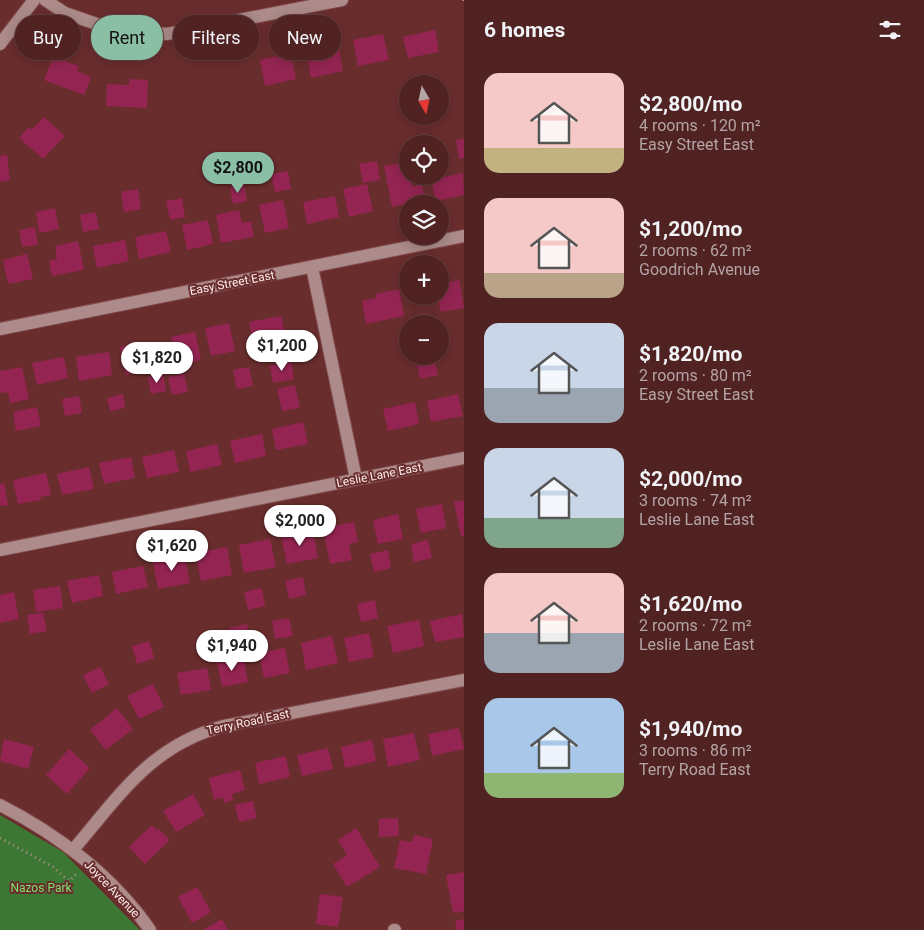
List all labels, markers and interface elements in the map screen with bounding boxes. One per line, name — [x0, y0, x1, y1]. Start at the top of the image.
chip: Buy — [15, 15, 81, 60]
chip: Rent — [91, 15, 163, 60]
chip: Filters — [173, 15, 259, 60]
chip: New — [269, 15, 341, 60]
icon: filters — [876, 16, 904, 44]
text: 6 homes — [484, 18, 565, 42]
north arrow — [399, 75, 449, 125]
map controls — [399, 75, 449, 365]
text: $2,800/mo — [639, 92, 742, 116]
icon: home — [524, 93, 584, 153]
text: 4 rooms · 120 m² — [639, 116, 761, 135]
button: locate — [399, 135, 449, 185]
text: Easy Street East — [639, 135, 754, 154]
pin: $2,800 — [197, 152, 279, 194]
text: $2,800 — [213, 158, 263, 177]
button: layers — [399, 195, 449, 245]
text: $1,200/mo — [639, 217, 742, 241]
icon: home — [524, 218, 584, 278]
text: 2 rooms · 62 m² — [639, 241, 752, 260]
button: + — [399, 255, 449, 305]
text: Goodrich Avenue — [639, 260, 760, 279]
street label: Easy Street East — [188, 268, 276, 298]
button: − — [399, 315, 449, 365]
pin: $1,200 — [241, 330, 323, 372]
text: $1,200 — [257, 336, 307, 355]
pin: $1,820 — [116, 342, 198, 384]
text: $1,820/mo — [639, 342, 742, 366]
icon: home — [524, 343, 584, 403]
text: $1,820 — [132, 348, 182, 367]
text: 2 rooms · 80 m² — [639, 366, 752, 385]
text: Easy Street East — [639, 385, 754, 404]
street label: Leslie Lane East — [335, 460, 423, 490]
text: $2,000/mo — [639, 467, 742, 491]
icon: home — [524, 468, 584, 528]
text: 3 rooms · 74 m² — [639, 491, 752, 510]
pin: $2,000 — [259, 504, 341, 547]
text: Leslie Lane East — [639, 510, 755, 529]
text: $2,000 — [275, 511, 325, 530]
pin: $1,620 — [131, 530, 213, 572]
text: $1,620 — [147, 536, 197, 555]
text: $1,620/mo — [639, 592, 742, 616]
icon: home — [524, 593, 584, 653]
text: 2 rooms · 72 m² — [639, 616, 752, 635]
pin: $1,940 — [191, 630, 273, 672]
text: Leslie Lane East — [639, 635, 755, 654]
text: $1,940 — [207, 636, 257, 655]
street label: Terry Road East — [206, 706, 291, 738]
text: $1,940/mo — [639, 717, 742, 741]
icon: home — [524, 718, 584, 778]
text: 3 rooms · 86 m² — [639, 741, 752, 760]
text: Terry Road East — [639, 760, 751, 779]
street label: Joyce Avenue — [81, 858, 143, 920]
park label: Nazos Park — [10, 881, 72, 895]

